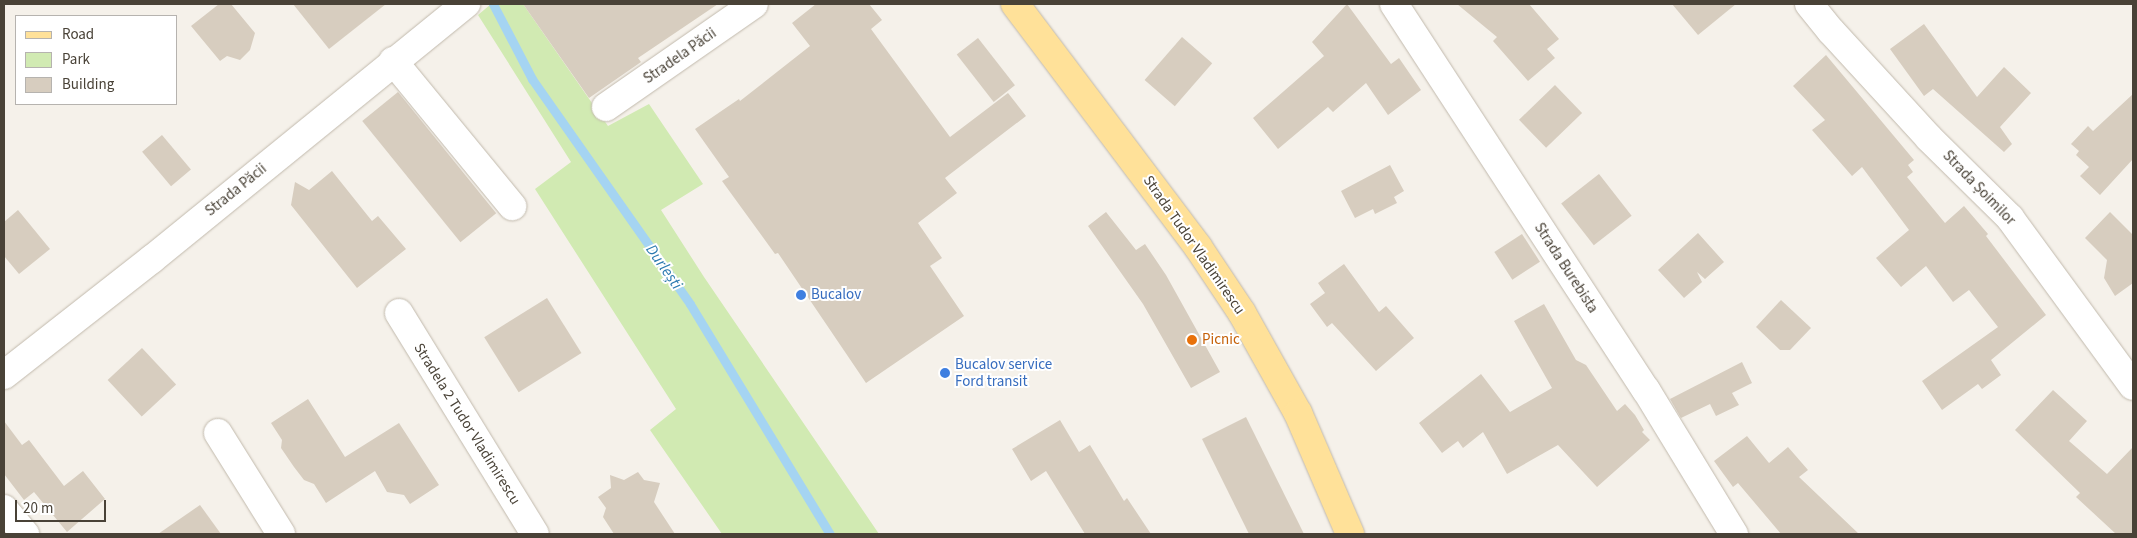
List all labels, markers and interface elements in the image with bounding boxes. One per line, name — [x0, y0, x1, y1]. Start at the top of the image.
legend — [15, 15, 178, 105]
text: Road — [62, 24, 94, 45]
street label: Stradela Păcii — [640, 24, 720, 88]
text: Park — [62, 49, 90, 70]
text: Building — [62, 74, 114, 95]
street label: Strada Șoimilor — [1939, 147, 2019, 229]
street label: Strada Păcii — [202, 160, 270, 220]
street label: Strada Tudor Vladimirescu — [1139, 172, 1249, 318]
street label: Strada Burebista — [1530, 220, 1602, 316]
water label: Durlești — [642, 241, 686, 293]
place label: Bucalov — [811, 286, 861, 304]
marker: Bucalov — [795, 289, 807, 301]
place label: Picnic — [1202, 331, 1240, 349]
marker: Picnic — [1186, 334, 1198, 346]
street label: Stradela 2 Tudor Vladimirescu — [410, 340, 524, 508]
place label: Bucalov service Ford transit — [955, 355, 1052, 390]
marker: Bucalov service Ford transit — [939, 367, 951, 379]
scale bar — [18, 490, 109, 522]
text: 20 m — [23, 498, 53, 519]

